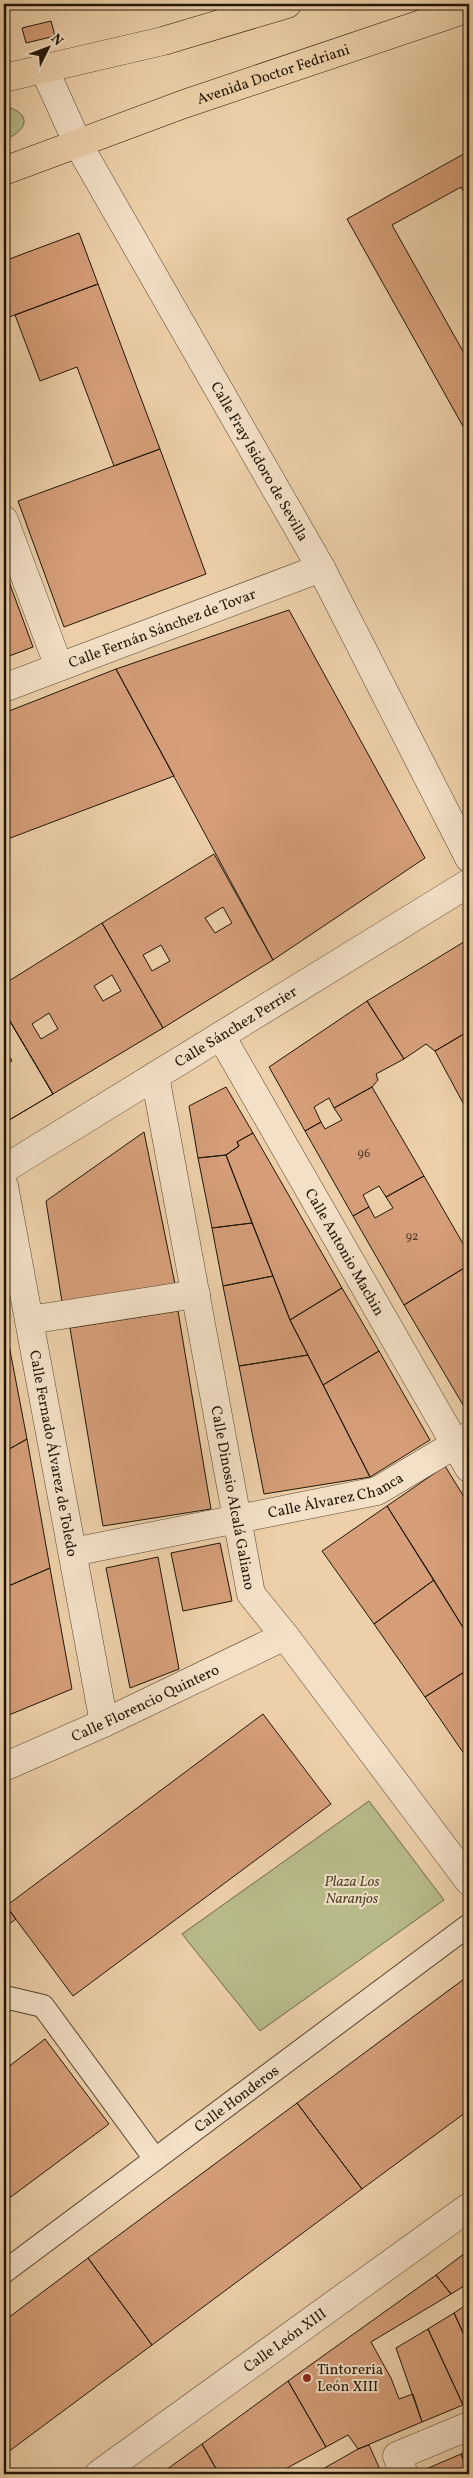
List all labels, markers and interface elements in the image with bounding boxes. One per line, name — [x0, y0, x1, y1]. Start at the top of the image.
north arrow — [22, 22, 72, 72]
text: N — [46, 30, 67, 50]
street label: Avenida Doctor Fedriani — [194, 40, 353, 111]
street label: Calle Fray Isidoro de Sevilla — [204, 378, 313, 546]
street label: Calle Fernán Sánchez de Tovar — [66, 585, 259, 675]
street label: Calle Sánchez Perrier — [171, 982, 302, 1073]
house number: 96 — [358, 1146, 370, 1162]
street label: Calle Antonio Machin — [299, 1185, 389, 1320]
house number: 92 — [406, 1229, 418, 1245]
street label: Calle Fernado Álvarez de Toledo — [23, 1349, 82, 1559]
street label: Calle Dinosio Alcalá Galiano — [204, 1404, 259, 1592]
street label: Calle Álvarez Chanca — [266, 1468, 408, 1525]
street label: Calle Florencio Quintero — [68, 1660, 223, 1748]
park label: Plaza Los Naranjos — [324, 1872, 380, 1910]
street label: Calle Honderos — [191, 2061, 284, 2138]
street label: Calle León XIII — [240, 2304, 331, 2378]
place label: Tintoreria León XIII — [317, 2360, 383, 2398]
marker: Tintoreria León XIII — [301, 2372, 313, 2384]

